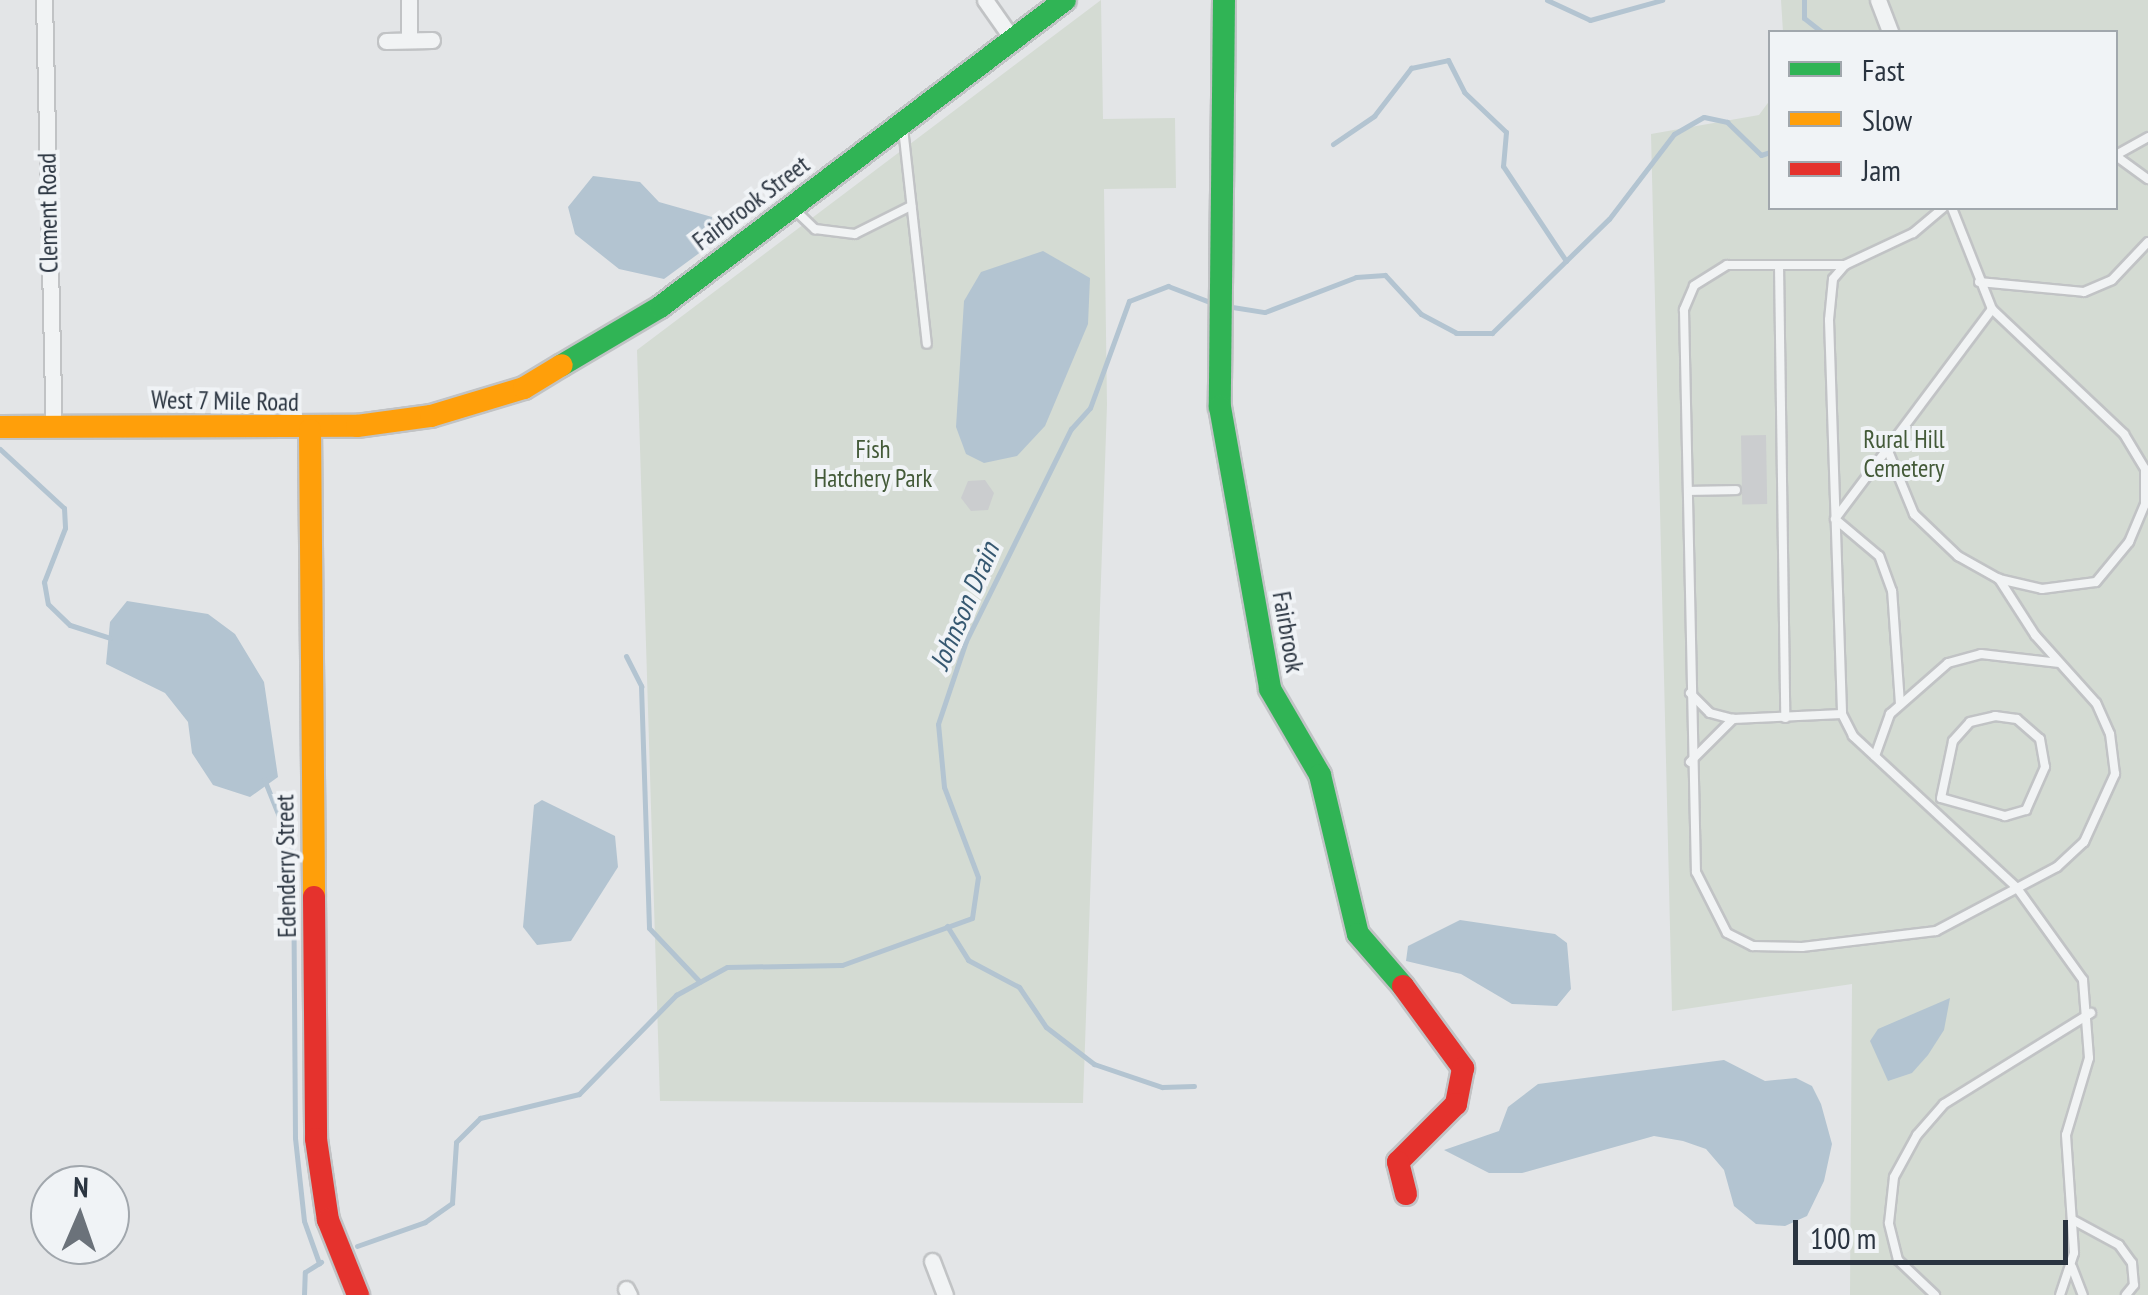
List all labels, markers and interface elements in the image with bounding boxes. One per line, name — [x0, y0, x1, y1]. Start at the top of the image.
legend — [1768, 30, 2118, 210]
text: Fast — [1862, 50, 1905, 89]
text: Slow — [1862, 100, 1912, 139]
street label: Fairbrook Street — [687, 149, 815, 257]
text: Jam — [1862, 150, 1901, 189]
street label: Clement Road — [32, 153, 64, 273]
street label: West 7 Mile Road — [150, 385, 300, 417]
park label: Rural Hill Cemetery — [1863, 425, 1945, 484]
park label: Fish Hatchery Park — [814, 435, 932, 494]
water label: Johnson Drain — [922, 537, 1006, 675]
street label: Fairbrook — [1266, 589, 1310, 675]
street label: Edenderry Street — [270, 794, 302, 938]
north arrow — [30, 1165, 130, 1265]
text: N — [73, 1168, 89, 1205]
scale bar — [1798, 1200, 2073, 1262]
text: 100 m — [1810, 1218, 1876, 1257]

